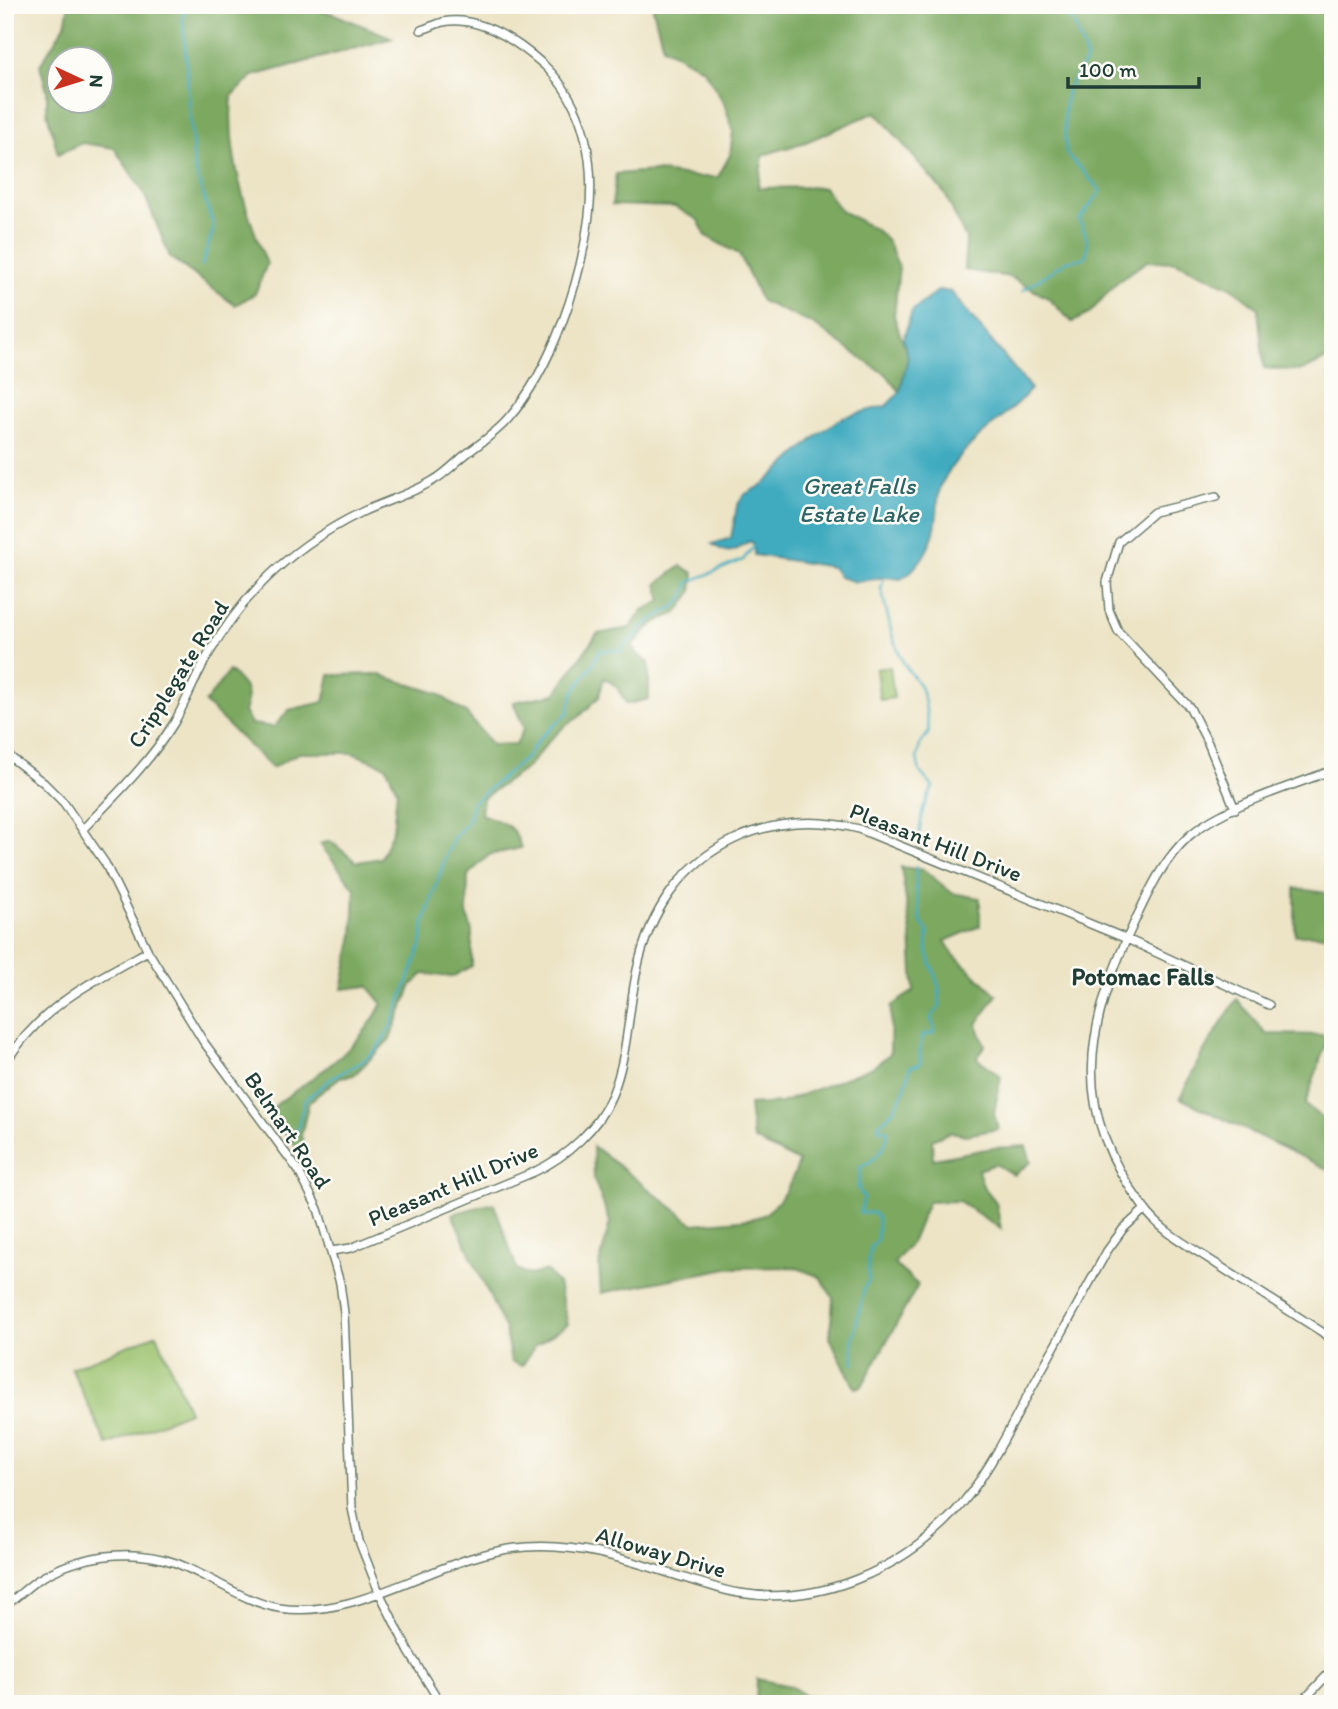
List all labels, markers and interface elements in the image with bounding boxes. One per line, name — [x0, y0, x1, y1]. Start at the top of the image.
north arrow — [46, 46, 116, 116]
scale bar — [1068, 46, 1200, 90]
text: 100 m — [1079, 57, 1137, 82]
text: N — [85, 74, 108, 88]
water label: Great Falls Estate Lake — [799, 471, 920, 528]
street label: Cripplegate Road — [121, 595, 235, 753]
street label: Pleasant Hill Drive — [846, 796, 1026, 888]
district label: Potomac Falls — [1071, 962, 1215, 991]
street label: Belmart Road — [239, 1066, 337, 1194]
street label: Pleasant Hill Drive — [364, 1136, 542, 1232]
street label: Alloway Drive — [593, 1520, 729, 1584]

